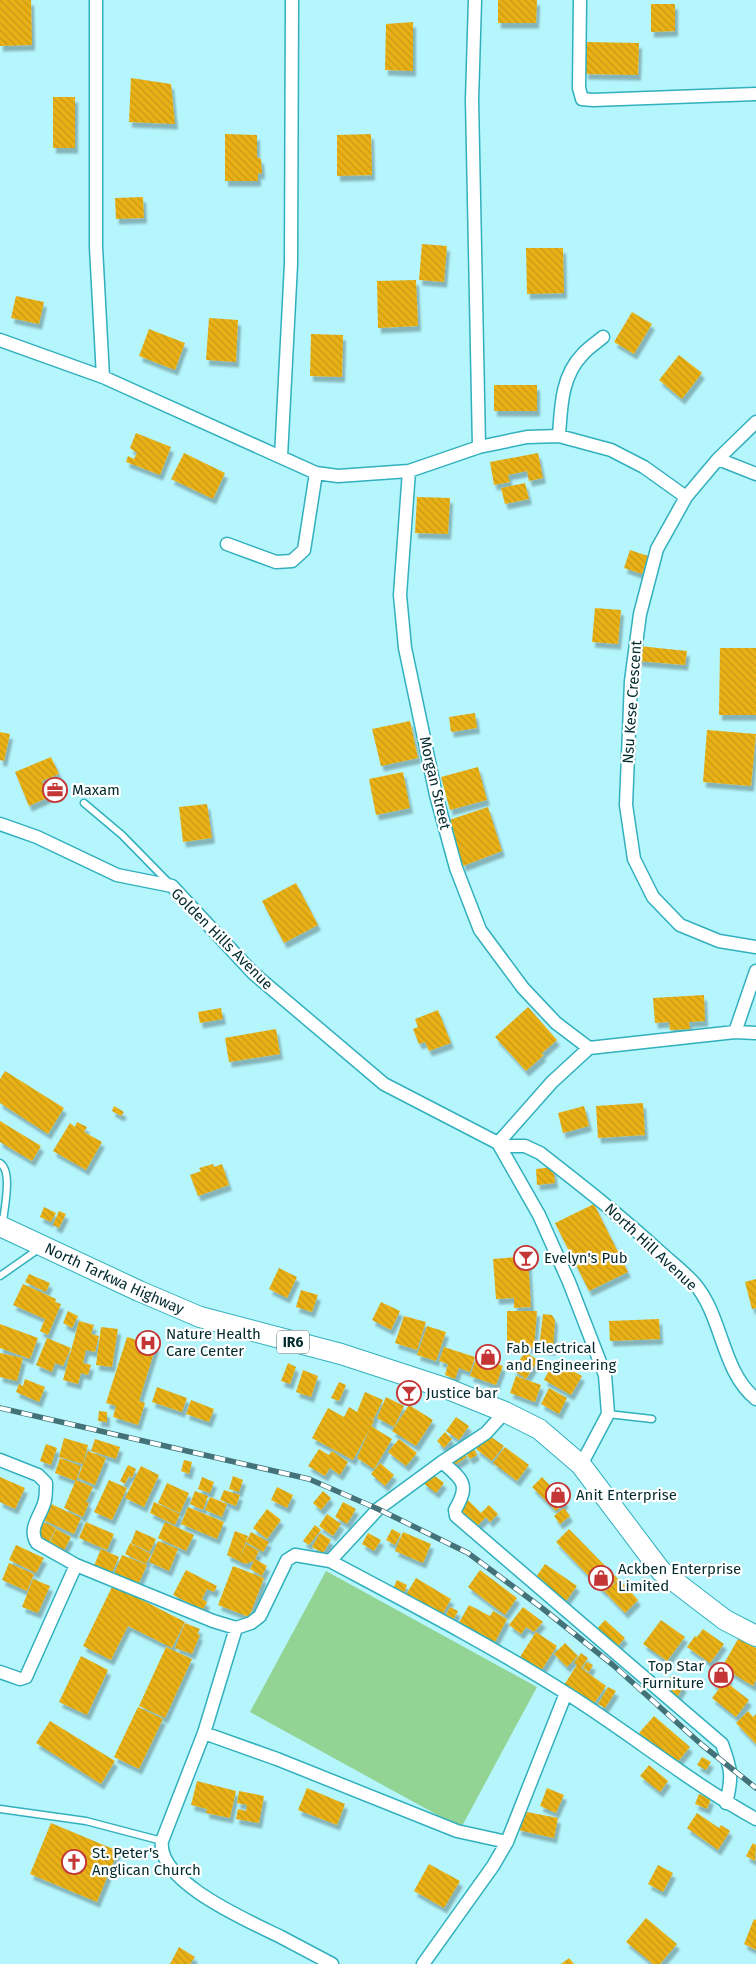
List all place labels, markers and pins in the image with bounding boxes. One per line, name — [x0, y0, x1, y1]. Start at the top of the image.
office icon: Maxam — [42, 777, 68, 803]
place label: Maxam — [72, 781, 120, 799]
bar icon: Evelyn's Pub — [513, 1245, 539, 1271]
place label: Evelyn's Pub — [544, 1249, 628, 1267]
place label: Nature Health Care Center — [166, 1325, 261, 1360]
hospital icon: Nature Health Care Center — [135, 1330, 161, 1356]
place label: Fab Electrical and Engineering — [506, 1339, 617, 1374]
shop icon: Fab Electrical and Engineering — [475, 1344, 501, 1370]
bar icon: Justice bar — [396, 1380, 422, 1406]
place label: Justice bar — [426, 1384, 498, 1402]
shop icon: Anit Enterprise — [545, 1482, 571, 1508]
place label: Anit Enterprise — [576, 1486, 677, 1504]
place label: Ackben Enterprise Limited — [618, 1560, 741, 1595]
shop icon: Ackben Enterprise Limited — [588, 1565, 614, 1591]
place label: Top Star Furniture — [642, 1657, 704, 1692]
shop icon: Top Star Furniture — [708, 1662, 734, 1688]
place label: St. Peter's Anglican Church — [92, 1844, 201, 1879]
church icon: St. Peter's Anglican Church — [61, 1849, 87, 1875]

